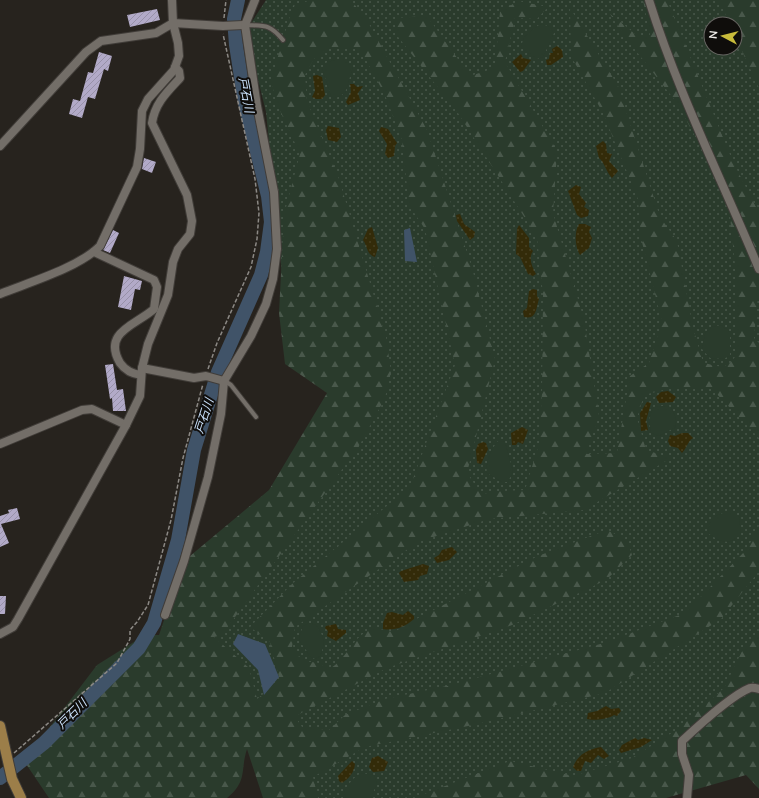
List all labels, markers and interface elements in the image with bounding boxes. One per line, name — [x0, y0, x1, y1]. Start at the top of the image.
north arrow — [703, 16, 743, 56]
text: N — [706, 30, 722, 40]
water label: 戸石川 — [235, 76, 258, 116]
water label: 戸石川 — [191, 395, 218, 436]
water label: 戸石川 — [54, 694, 92, 732]

